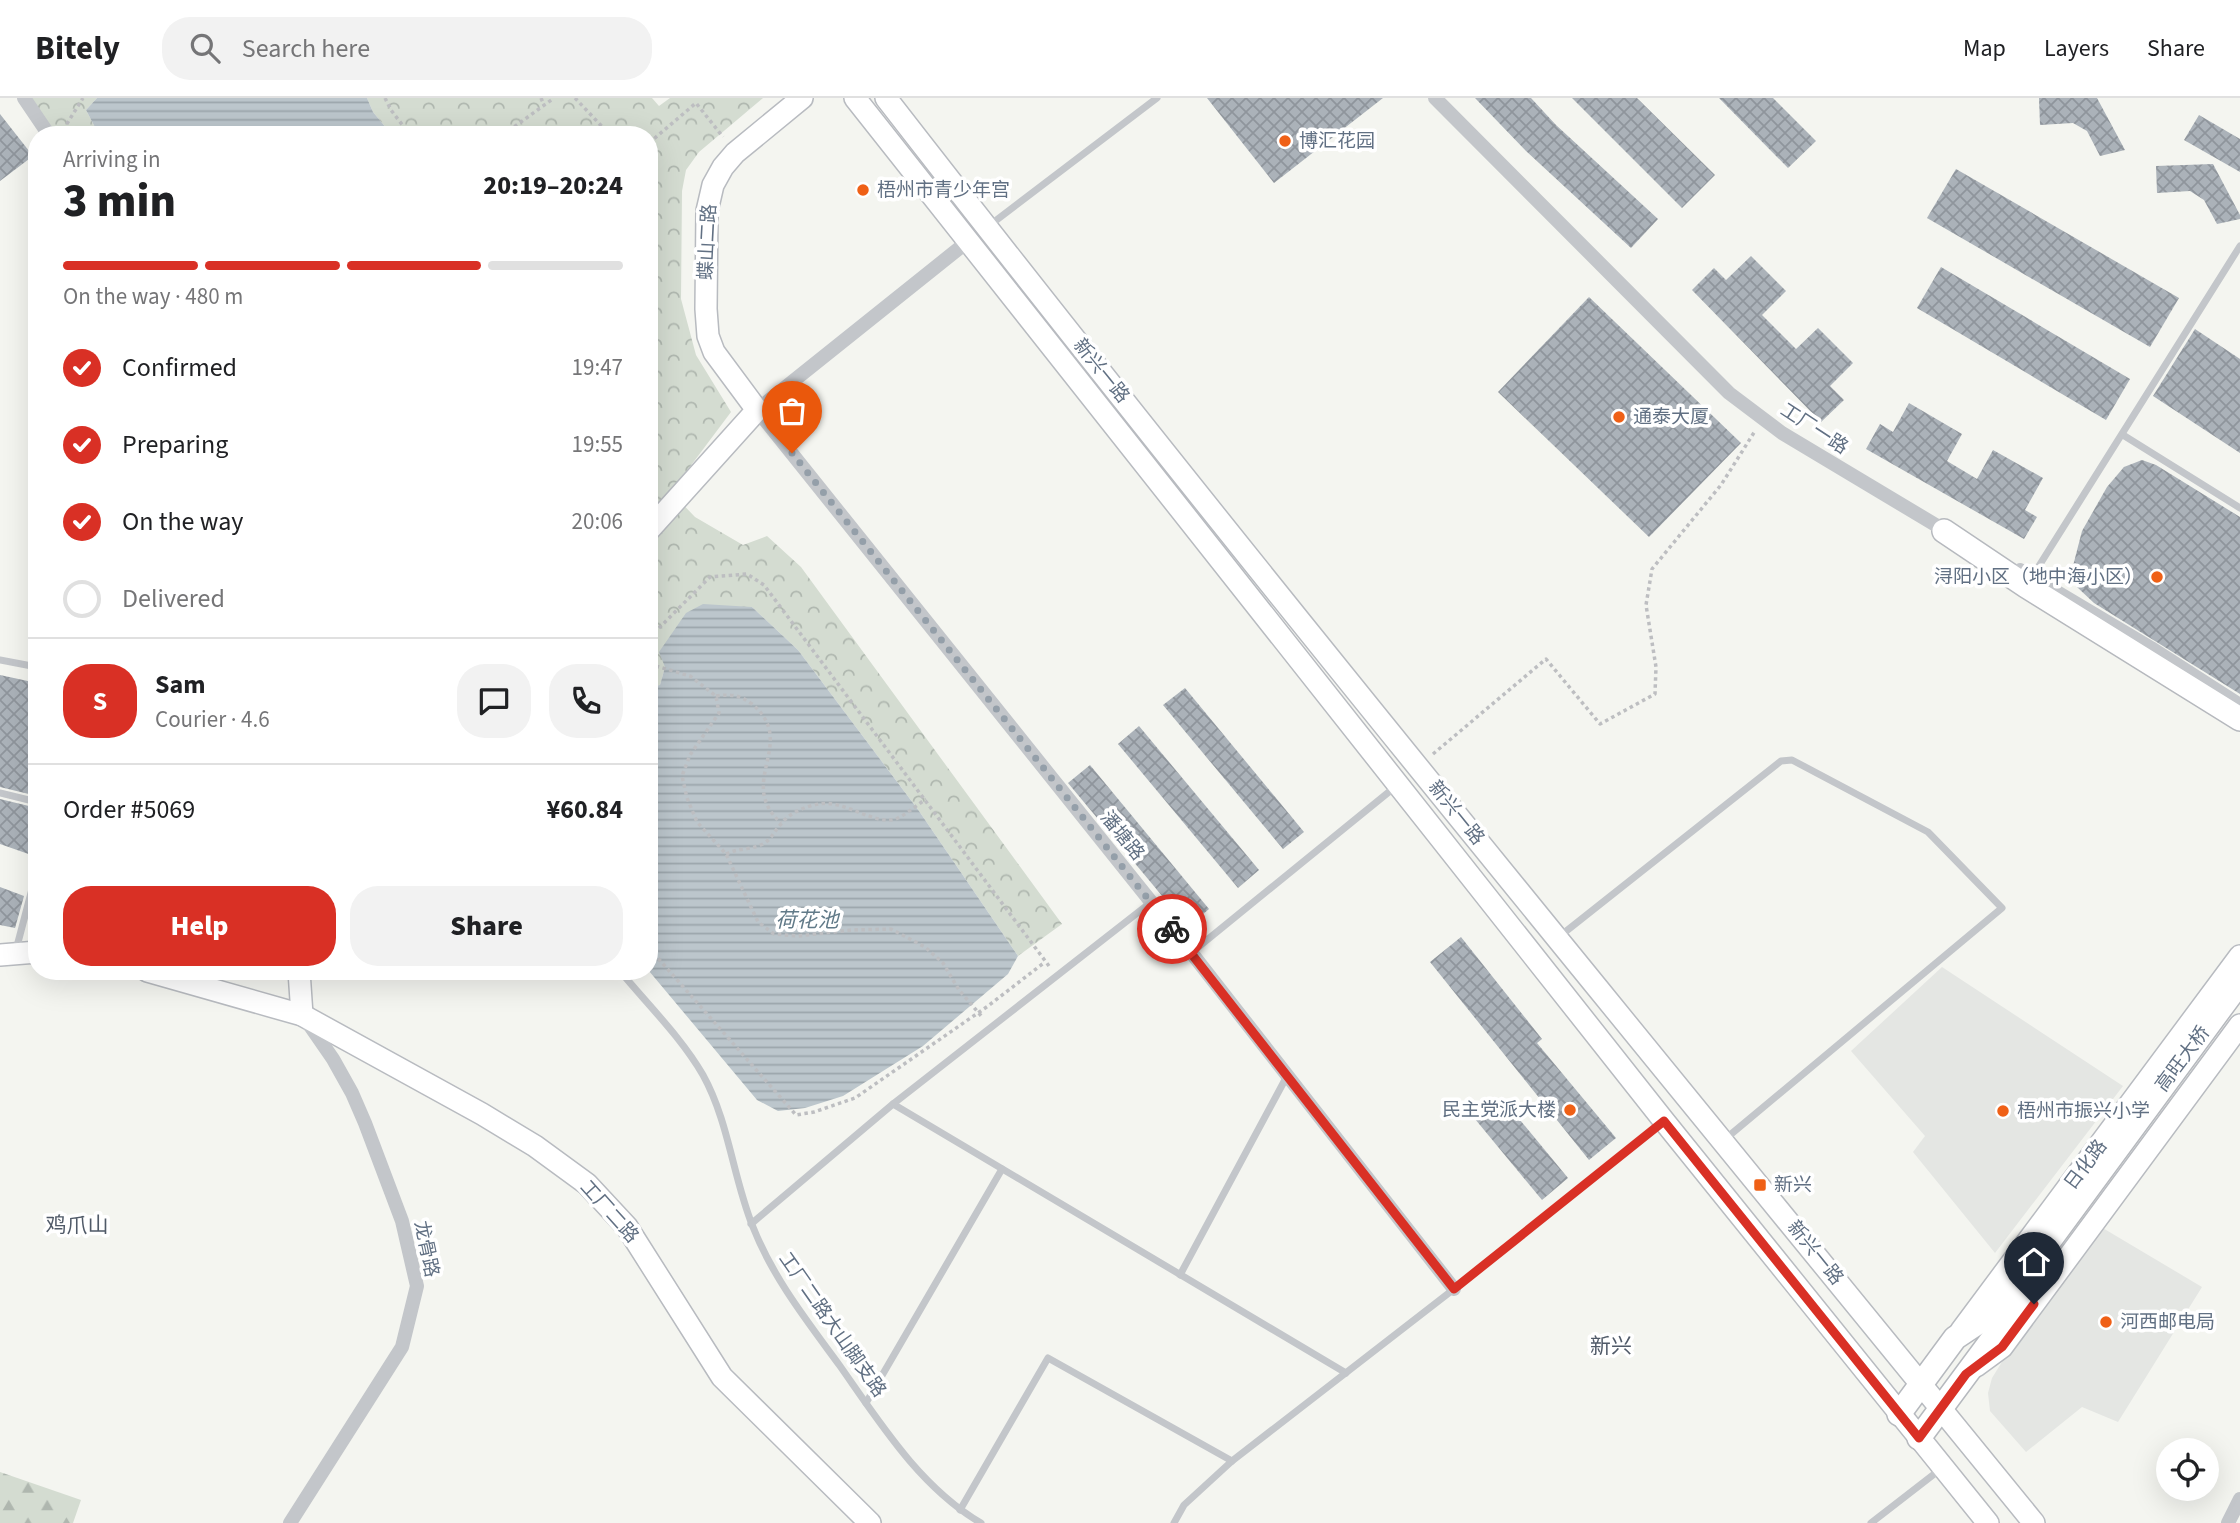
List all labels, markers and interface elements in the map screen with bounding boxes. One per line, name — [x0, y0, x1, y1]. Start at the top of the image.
search box — [162, 17, 652, 80]
text: Bitely — [35, 25, 120, 72]
icon: search — [186, 29, 224, 67]
text: Search here — [242, 30, 370, 67]
text: Map — [1963, 31, 2006, 66]
text: Layers — [2044, 31, 2109, 66]
text: Share — [2147, 31, 2205, 66]
place label: 博汇花园 — [1299, 128, 1375, 155]
marker: 博汇花园 — [1277, 133, 1293, 149]
text: Arriving in — [63, 143, 161, 176]
text: 20:19–20:24 — [483, 167, 623, 204]
text: 3 min — [63, 169, 176, 234]
place label: 梧州市青少年宫 — [877, 177, 1010, 204]
marker: 梧州市青少年宫 — [855, 182, 871, 198]
street label: 蝶山二路 — [693, 203, 723, 281]
text: On the way · 480 m — [63, 280, 243, 313]
street label: 新兴一路 — [1067, 333, 1135, 409]
icon: check — [63, 349, 101, 387]
text: Confirmed — [122, 349, 237, 386]
text: 19:47 — [572, 351, 623, 384]
pin — [762, 381, 822, 453]
icon: bag — [773, 392, 811, 430]
street label: 工厂一路 — [1775, 397, 1853, 461]
place label: 通泰大厦 — [1633, 404, 1709, 431]
marker: 通泰大厦 — [1611, 409, 1627, 425]
icon: check — [63, 426, 101, 464]
text: Preparing — [122, 426, 228, 463]
text: 19:55 — [572, 428, 623, 461]
icon: check — [63, 503, 101, 541]
text: On the way — [122, 503, 243, 540]
text: 20:06 — [572, 505, 623, 538]
place label: 浔阳小区（地中海小区） — [1934, 564, 2143, 591]
marker: 浔阳小区（地中海小区） — [2149, 569, 2165, 585]
text: Delivered — [122, 580, 225, 617]
button: chat — [457, 664, 531, 738]
button: phone — [549, 664, 623, 738]
text: Sam — [155, 666, 205, 703]
text: S — [93, 683, 107, 720]
text: Courier · 4.6 — [155, 703, 270, 736]
street label: 新兴一路 — [1422, 775, 1490, 851]
text: Order #5069 — [63, 791, 195, 828]
text: ¥60.84 — [547, 791, 623, 828]
street label: 潘塘路 — [1094, 805, 1150, 867]
button: Help — [63, 886, 336, 966]
button: Share — [350, 886, 623, 966]
courier — [1137, 894, 1207, 964]
water label: 荷花池 — [776, 905, 840, 935]
icon: bike — [1153, 910, 1191, 948]
street label: 高旺大桥 — [2149, 1021, 2217, 1097]
place label: 民主党派大楼 — [1442, 1097, 1556, 1124]
place label: 梧州市振兴小学 — [2017, 1098, 2150, 1125]
marker: 民主党派大楼 — [1562, 1102, 1578, 1118]
marker: 梧州市振兴小学 — [1995, 1103, 2011, 1119]
street label: 日化路 — [2058, 1134, 2114, 1196]
place label: 新兴 — [1774, 1172, 1812, 1199]
street label: 工厂二路 — [574, 1175, 644, 1249]
marker: 新兴 — [1752, 1177, 1768, 1193]
district label: 鸡爪山 — [46, 1210, 109, 1240]
street label: 新兴一路 — [1781, 1215, 1849, 1291]
street label: 龙骨路 — [407, 1218, 445, 1280]
pin — [2004, 1232, 2064, 1304]
icon: home — [2015, 1243, 2053, 1281]
street label: 工厂二路大山脚支路 — [772, 1247, 892, 1403]
place label: 河西邮电局 — [2120, 1309, 2215, 1336]
marker: 河西邮电局 — [2098, 1314, 2114, 1330]
district label: 新兴 — [1590, 1331, 1632, 1361]
map controls — [2156, 1438, 2219, 1501]
button: locate — [2156, 1438, 2219, 1501]

